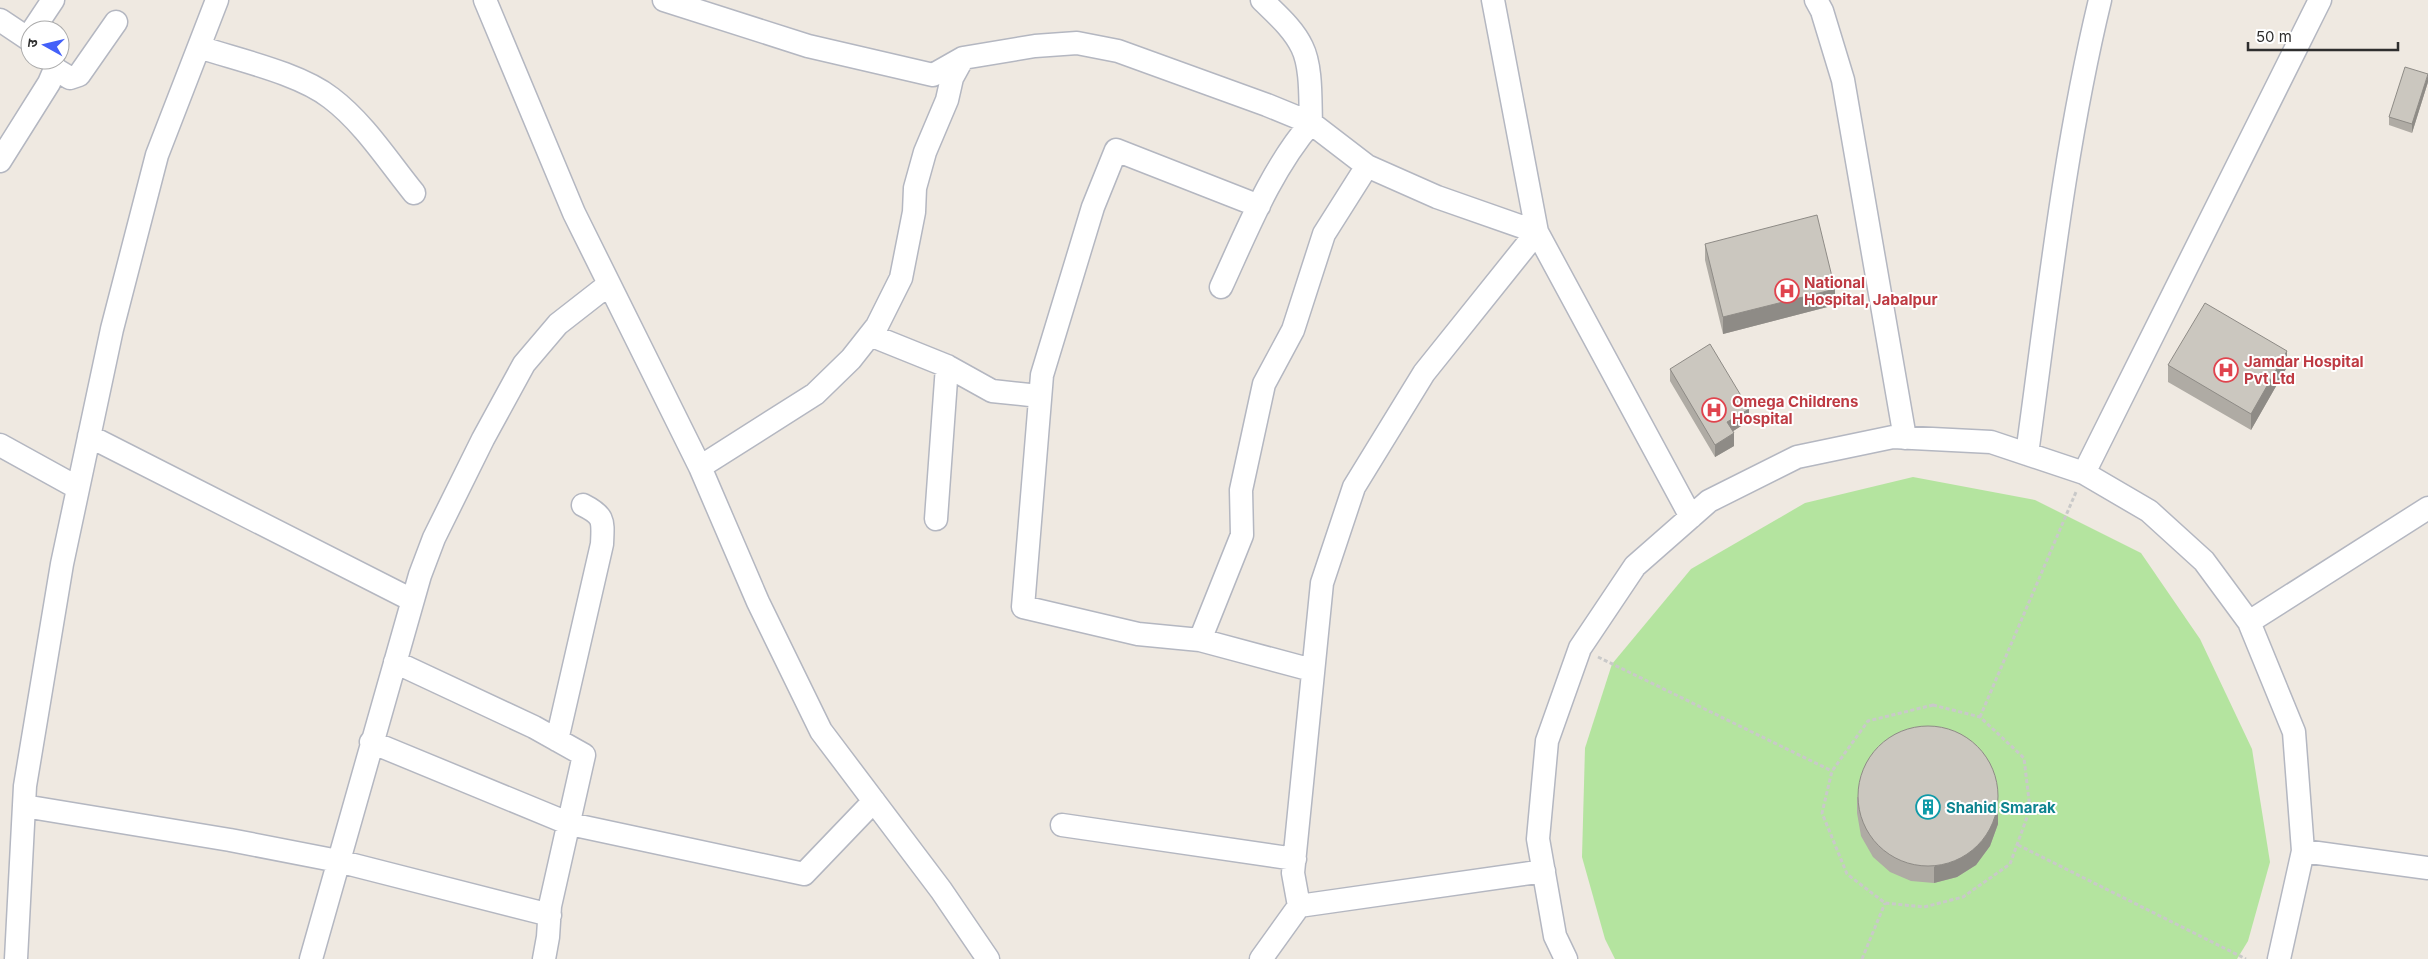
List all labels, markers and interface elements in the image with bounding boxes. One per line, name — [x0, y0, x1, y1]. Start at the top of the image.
north arrow — [20, 20, 70, 70]
scale bar — [2248, 20, 2398, 52]
text: 50 m — [2256, 27, 2292, 46]
text: उ — [23, 37, 41, 48]
place label: National Hospital, Jabalpur — [1804, 273, 1938, 309]
hospital icon: National Hospital, Jabalpur — [1774, 278, 1800, 304]
place label: Jamdar Hospital Pvt Ltd — [2244, 352, 2364, 388]
hospital icon: Jamdar Hospital Pvt Ltd — [2213, 357, 2239, 383]
place label: Omega Childrens Hospital — [1732, 392, 1858, 428]
hospital icon: Omega Childrens Hospital — [1701, 397, 1727, 423]
building icon: Shahid Smarak — [1915, 794, 1941, 820]
place label: Shahid Smarak — [1946, 798, 2056, 817]

